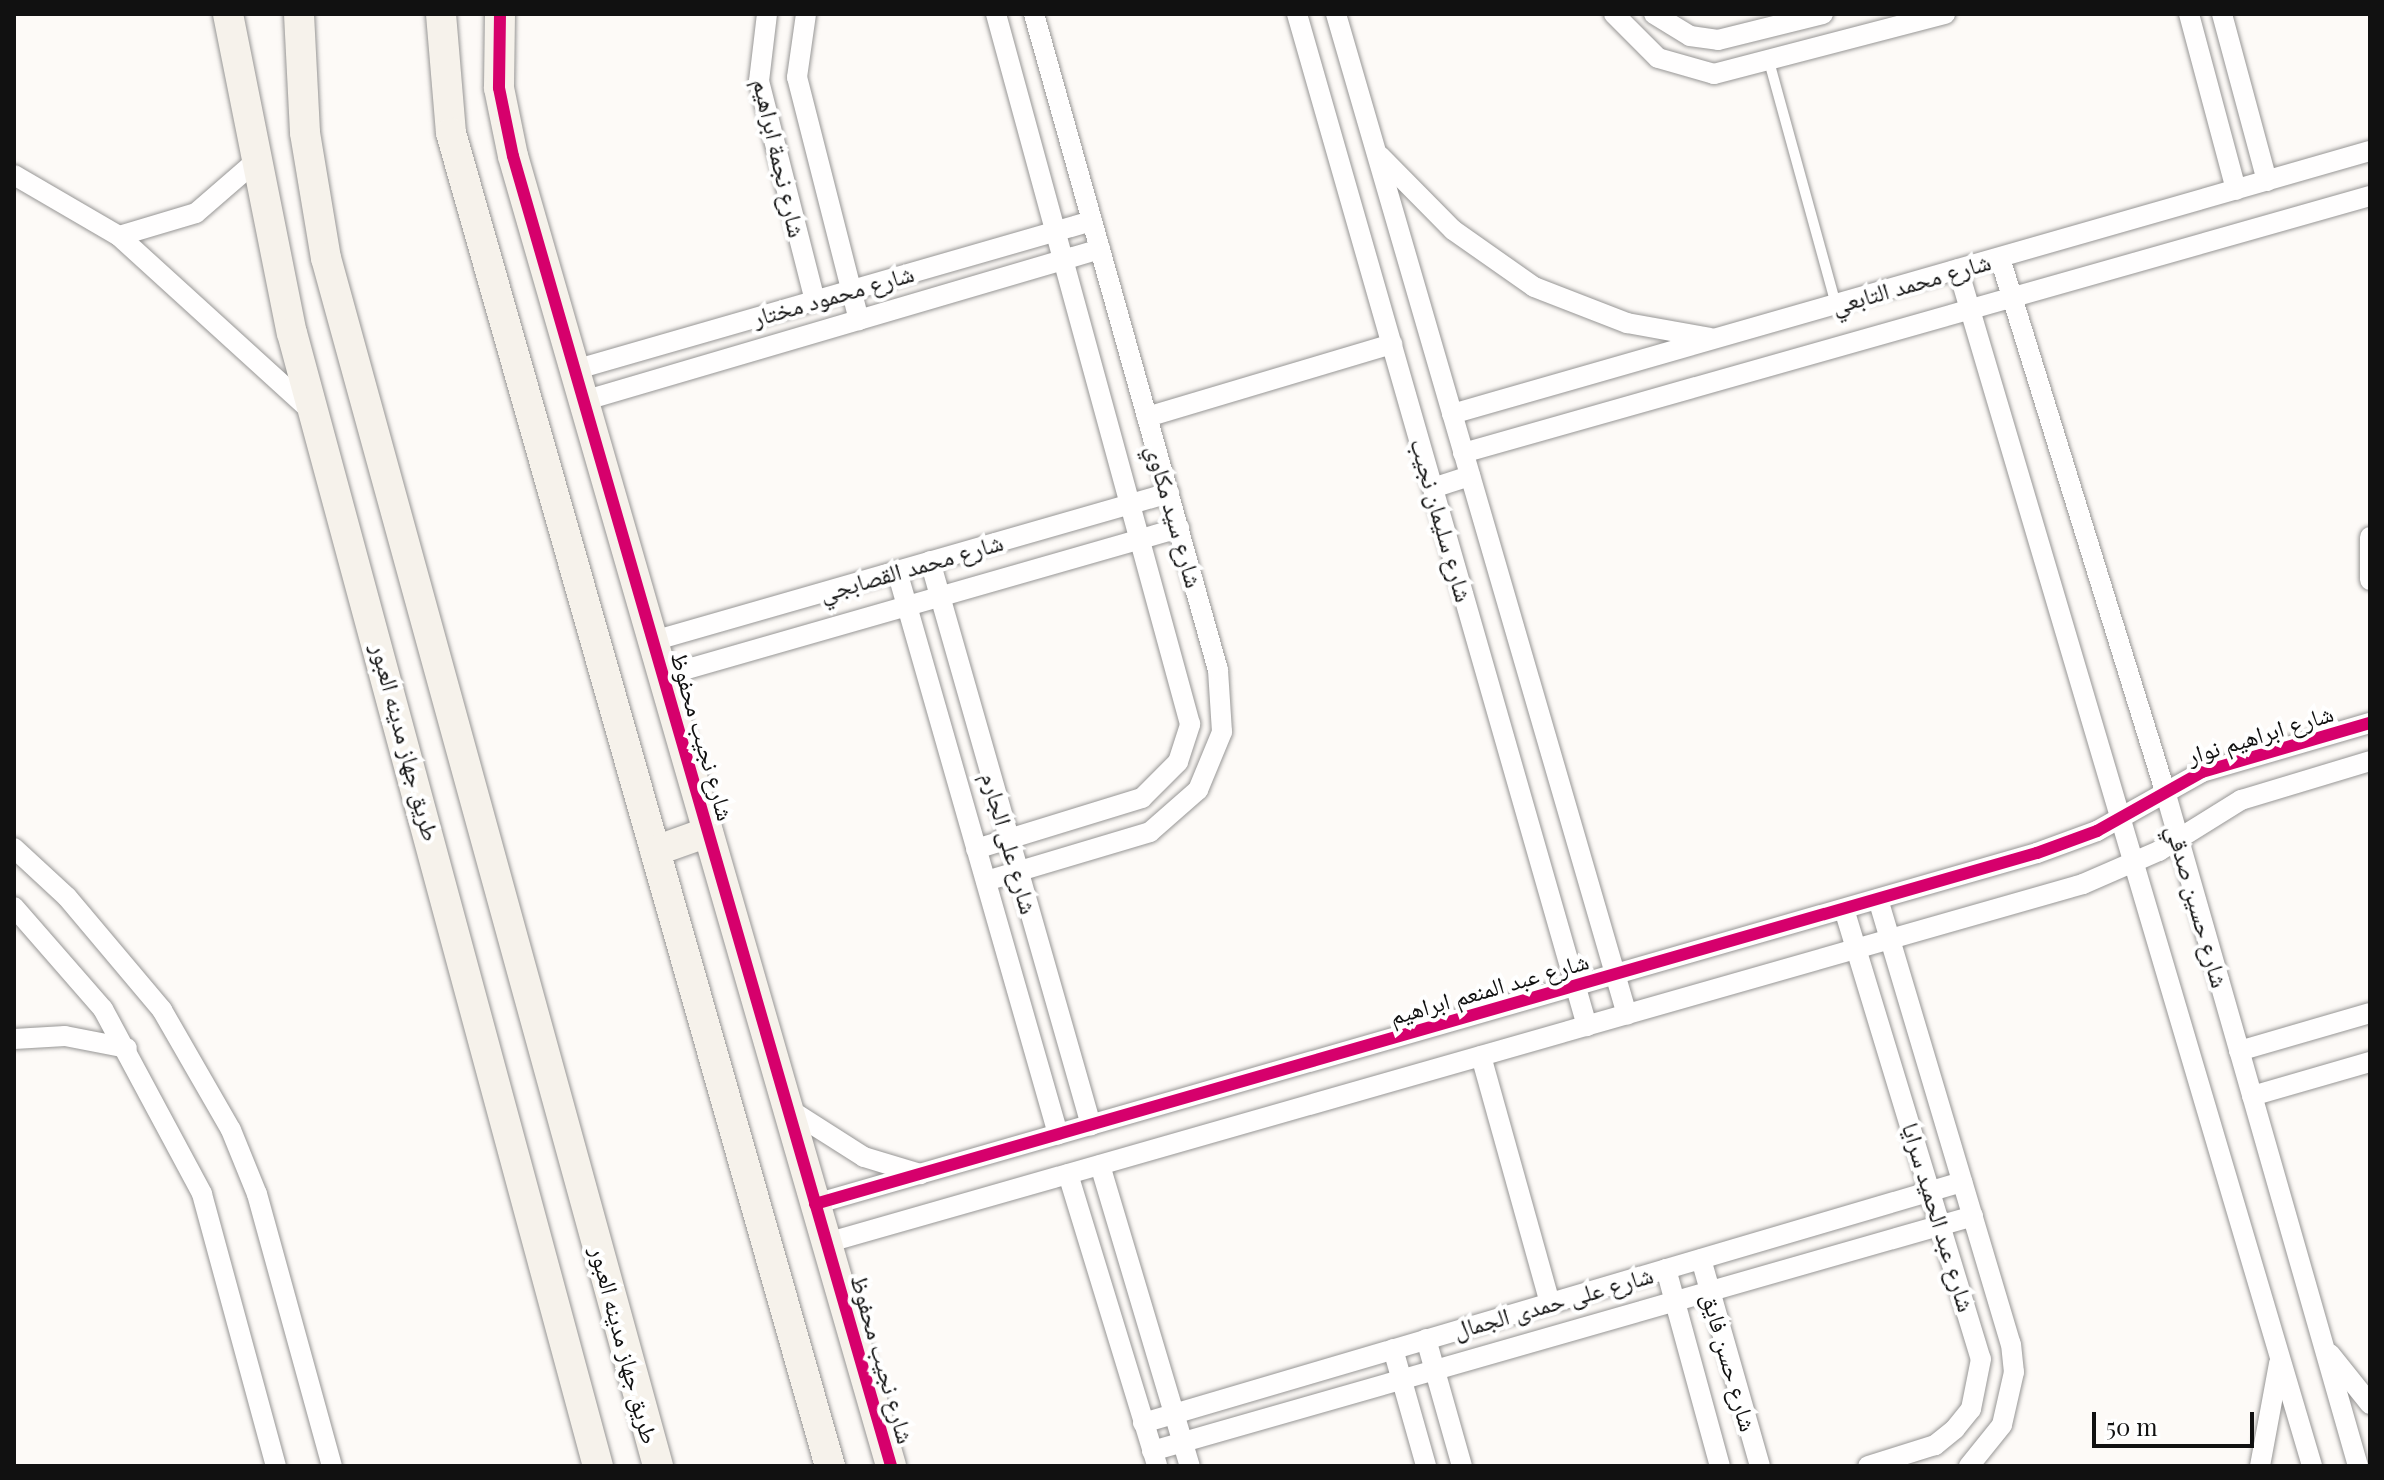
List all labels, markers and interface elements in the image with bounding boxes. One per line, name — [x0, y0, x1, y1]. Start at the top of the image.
street label: شارع نجمة ابراهيم — [748, 76, 812, 240]
street label: شارع محمد التابعي — [1828, 247, 1994, 319]
street label: شارع محمود مختار — [749, 258, 917, 332]
street label: شارع سليمان نجيب — [1405, 435, 1479, 605]
street label: شارع سيد مكاوي — [1141, 441, 1209, 591]
street label: شارع محمد القصابجي — [816, 527, 1006, 607]
street label: طريق جهاز مدينه العبور — [366, 640, 446, 844]
street label: شارع نجيب محفوظ — [665, 648, 741, 824]
street label: شارع ابراهيم نوار — [2183, 698, 2337, 770]
street label: شارع على الجارم — [976, 769, 1044, 917]
street label: شارع حسين صدقي — [2161, 821, 2235, 991]
street label: شارع عبد المنعم ابراهيم — [1386, 946, 1592, 1030]
street label: شارع عبد الحميد سرايا — [1897, 1119, 1981, 1315]
street label: طريق جهاز مدينه العبور — [585, 1243, 665, 1447]
street label: شارع على حمدى الجمال — [1450, 1260, 1656, 1344]
street label: شارع نجيب محفوظ — [845, 1271, 921, 1447]
street label: شارع حسن فايق — [1697, 1290, 1763, 1434]
scale bar — [2096, 1396, 2258, 1446]
text: 50 m — [2106, 1410, 2158, 1442]

